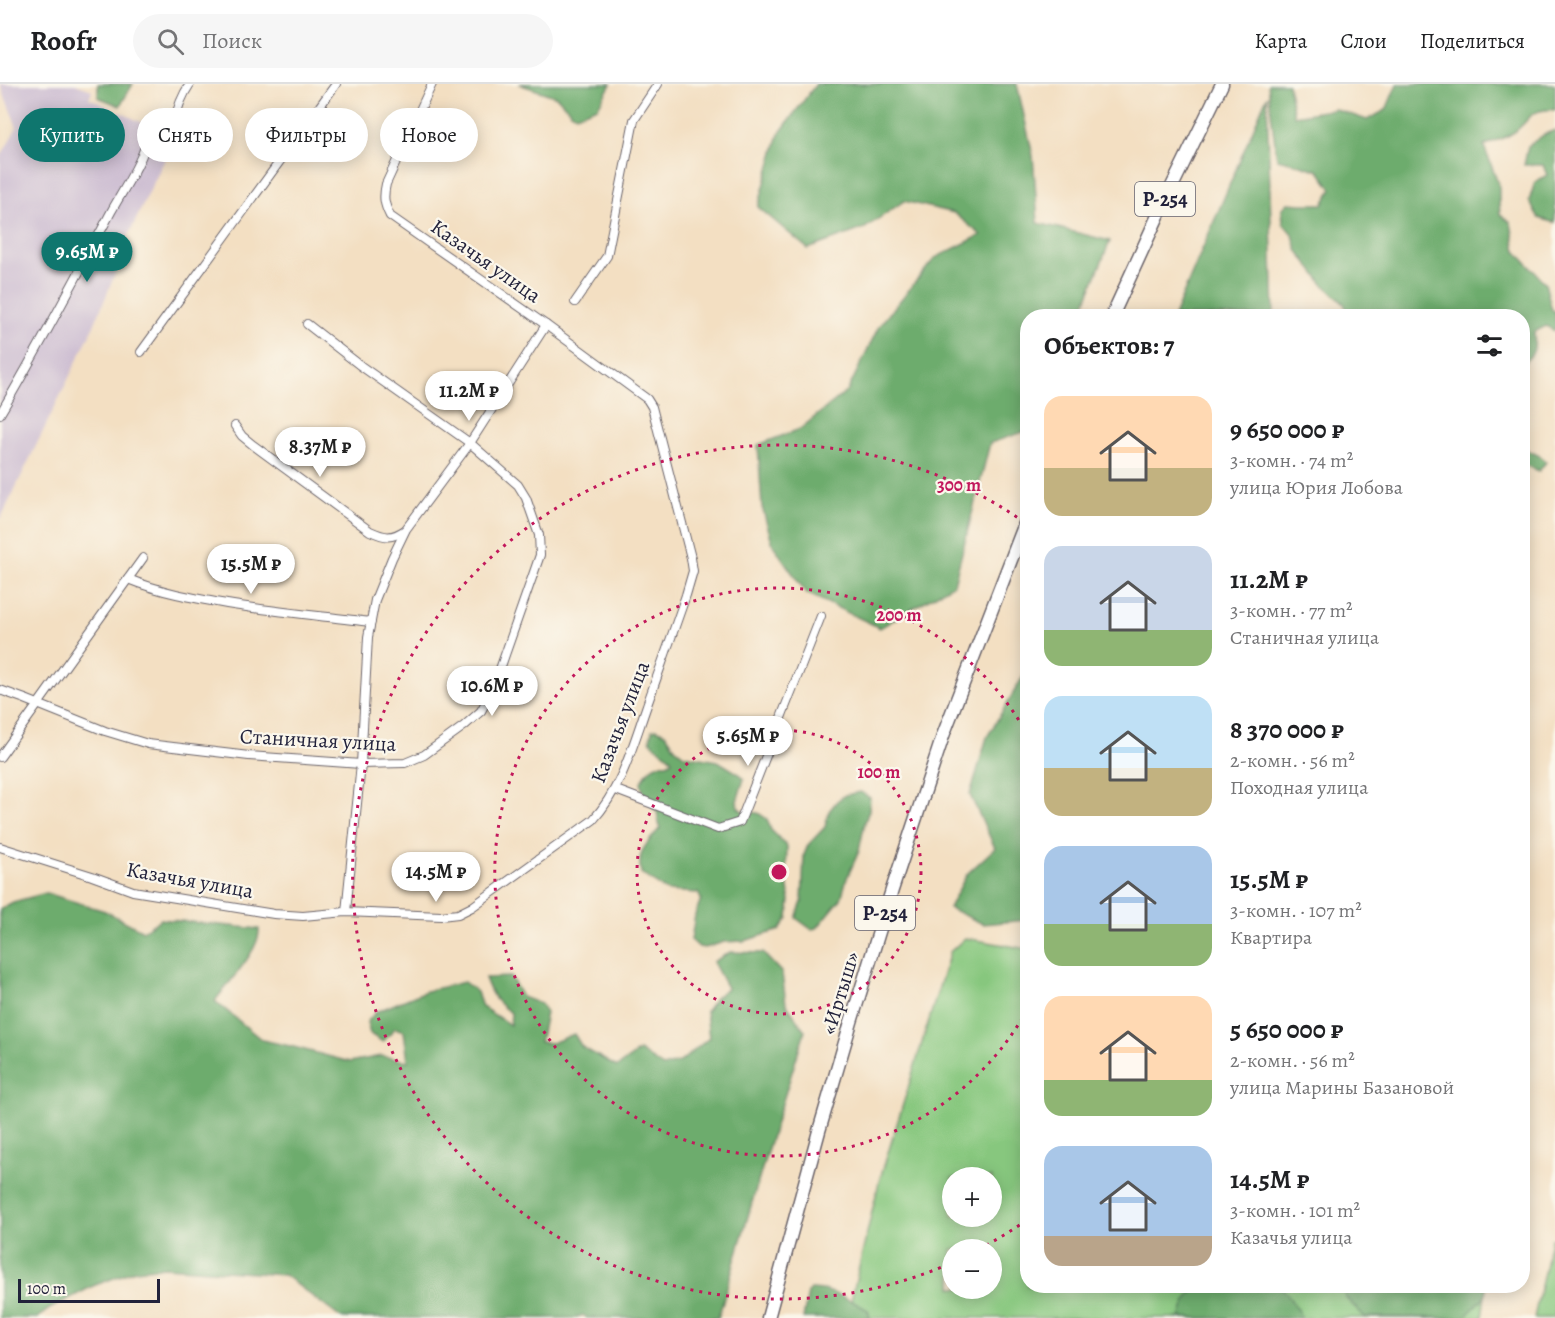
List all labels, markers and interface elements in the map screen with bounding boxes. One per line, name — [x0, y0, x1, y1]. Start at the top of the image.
search box — [133, 14, 553, 68]
text: Roofr — [30, 22, 97, 60]
icon: search — [154, 25, 187, 58]
text: Поиск — [202, 26, 262, 56]
text: Карта — [1254, 27, 1307, 55]
text: Слои — [1340, 27, 1387, 55]
text: Поделиться — [1420, 27, 1525, 55]
chip: Купить — [18, 108, 125, 162]
chip: Снять — [137, 108, 233, 162]
chip: Фильтры — [245, 108, 368, 162]
chip: Новое — [380, 108, 478, 162]
road number: Р-254 — [1135, 182, 1195, 216]
street label: Казачья улица — [425, 213, 547, 310]
pin: 9.65M ₽ — [32, 232, 142, 283]
text: 9.65M ₽ — [55, 238, 119, 265]
text: Объектов: 7 — [1044, 328, 1174, 363]
icon: filters — [1473, 329, 1506, 362]
pin: 11.2M ₽ — [414, 371, 524, 422]
text: 11.2M ₽ — [439, 377, 499, 404]
text: 9 650 000 ₽ — [1230, 412, 1344, 447]
icon: home — [1092, 420, 1164, 492]
pin: 8.37M ₽ — [265, 427, 375, 478]
text: 8.37M ₽ — [289, 433, 351, 460]
text: 3-комн. · 74 m² — [1230, 447, 1353, 474]
text: 300 m — [937, 473, 981, 497]
text: улица Юрия Лобова — [1230, 474, 1403, 501]
pin: 15.5M ₽ — [196, 544, 306, 595]
text: 15.5M ₽ — [221, 550, 281, 577]
text: 11.2M ₽ — [1230, 562, 1308, 597]
icon: home — [1092, 570, 1164, 642]
text: 3-комн. · 77 m² — [1230, 597, 1353, 624]
text: 200 m — [876, 603, 922, 627]
text: Станичная улица — [1230, 624, 1379, 651]
street label: Казачья улица — [584, 657, 656, 787]
pin: 10.6M ₽ — [437, 666, 547, 717]
text: 10.6M ₽ — [461, 672, 523, 699]
text: 8 370 000 ₽ — [1230, 712, 1344, 747]
pin: 5.65M ₽ — [693, 716, 803, 767]
icon: home — [1092, 720, 1164, 792]
street label: Станичная улица — [239, 722, 397, 758]
text: 5.65M ₽ — [717, 722, 779, 749]
text: 2-комн. · 56 m² — [1230, 747, 1355, 774]
text: 100 m — [858, 760, 900, 784]
text: Походная улица — [1230, 774, 1368, 801]
pin: 14.5M ₽ — [381, 852, 491, 903]
street label: Казачья улица — [124, 855, 256, 905]
text: 14.5M ₽ — [405, 858, 467, 885]
centre of rings — [769, 862, 789, 882]
text: 15.5M ₽ — [1230, 862, 1308, 897]
icon: home — [1092, 870, 1164, 942]
road number: Р-254 — [855, 896, 915, 930]
text: 3-комн. · 107 m² — [1230, 897, 1362, 924]
text: Квартира — [1230, 924, 1312, 951]
street label: «Иртыш» — [814, 948, 866, 1038]
text: 5 650 000 ₽ — [1230, 1012, 1343, 1047]
icon: home — [1092, 1020, 1164, 1092]
text: 2-комн. · 56 m² — [1230, 1047, 1355, 1074]
text: улица Марины Базановой — [1230, 1074, 1454, 1101]
text: 14.5M ₽ — [1230, 1162, 1309, 1197]
map controls — [942, 1167, 1002, 1299]
button: + — [942, 1167, 1002, 1227]
icon: home — [1092, 1170, 1164, 1242]
text: 3-комн. · 101 m² — [1230, 1197, 1360, 1224]
text: Казачья улица — [1230, 1224, 1353, 1251]
button: − — [942, 1239, 1002, 1299]
scale bar — [18, 1276, 160, 1304]
text: 100 m — [27, 1278, 66, 1300]

